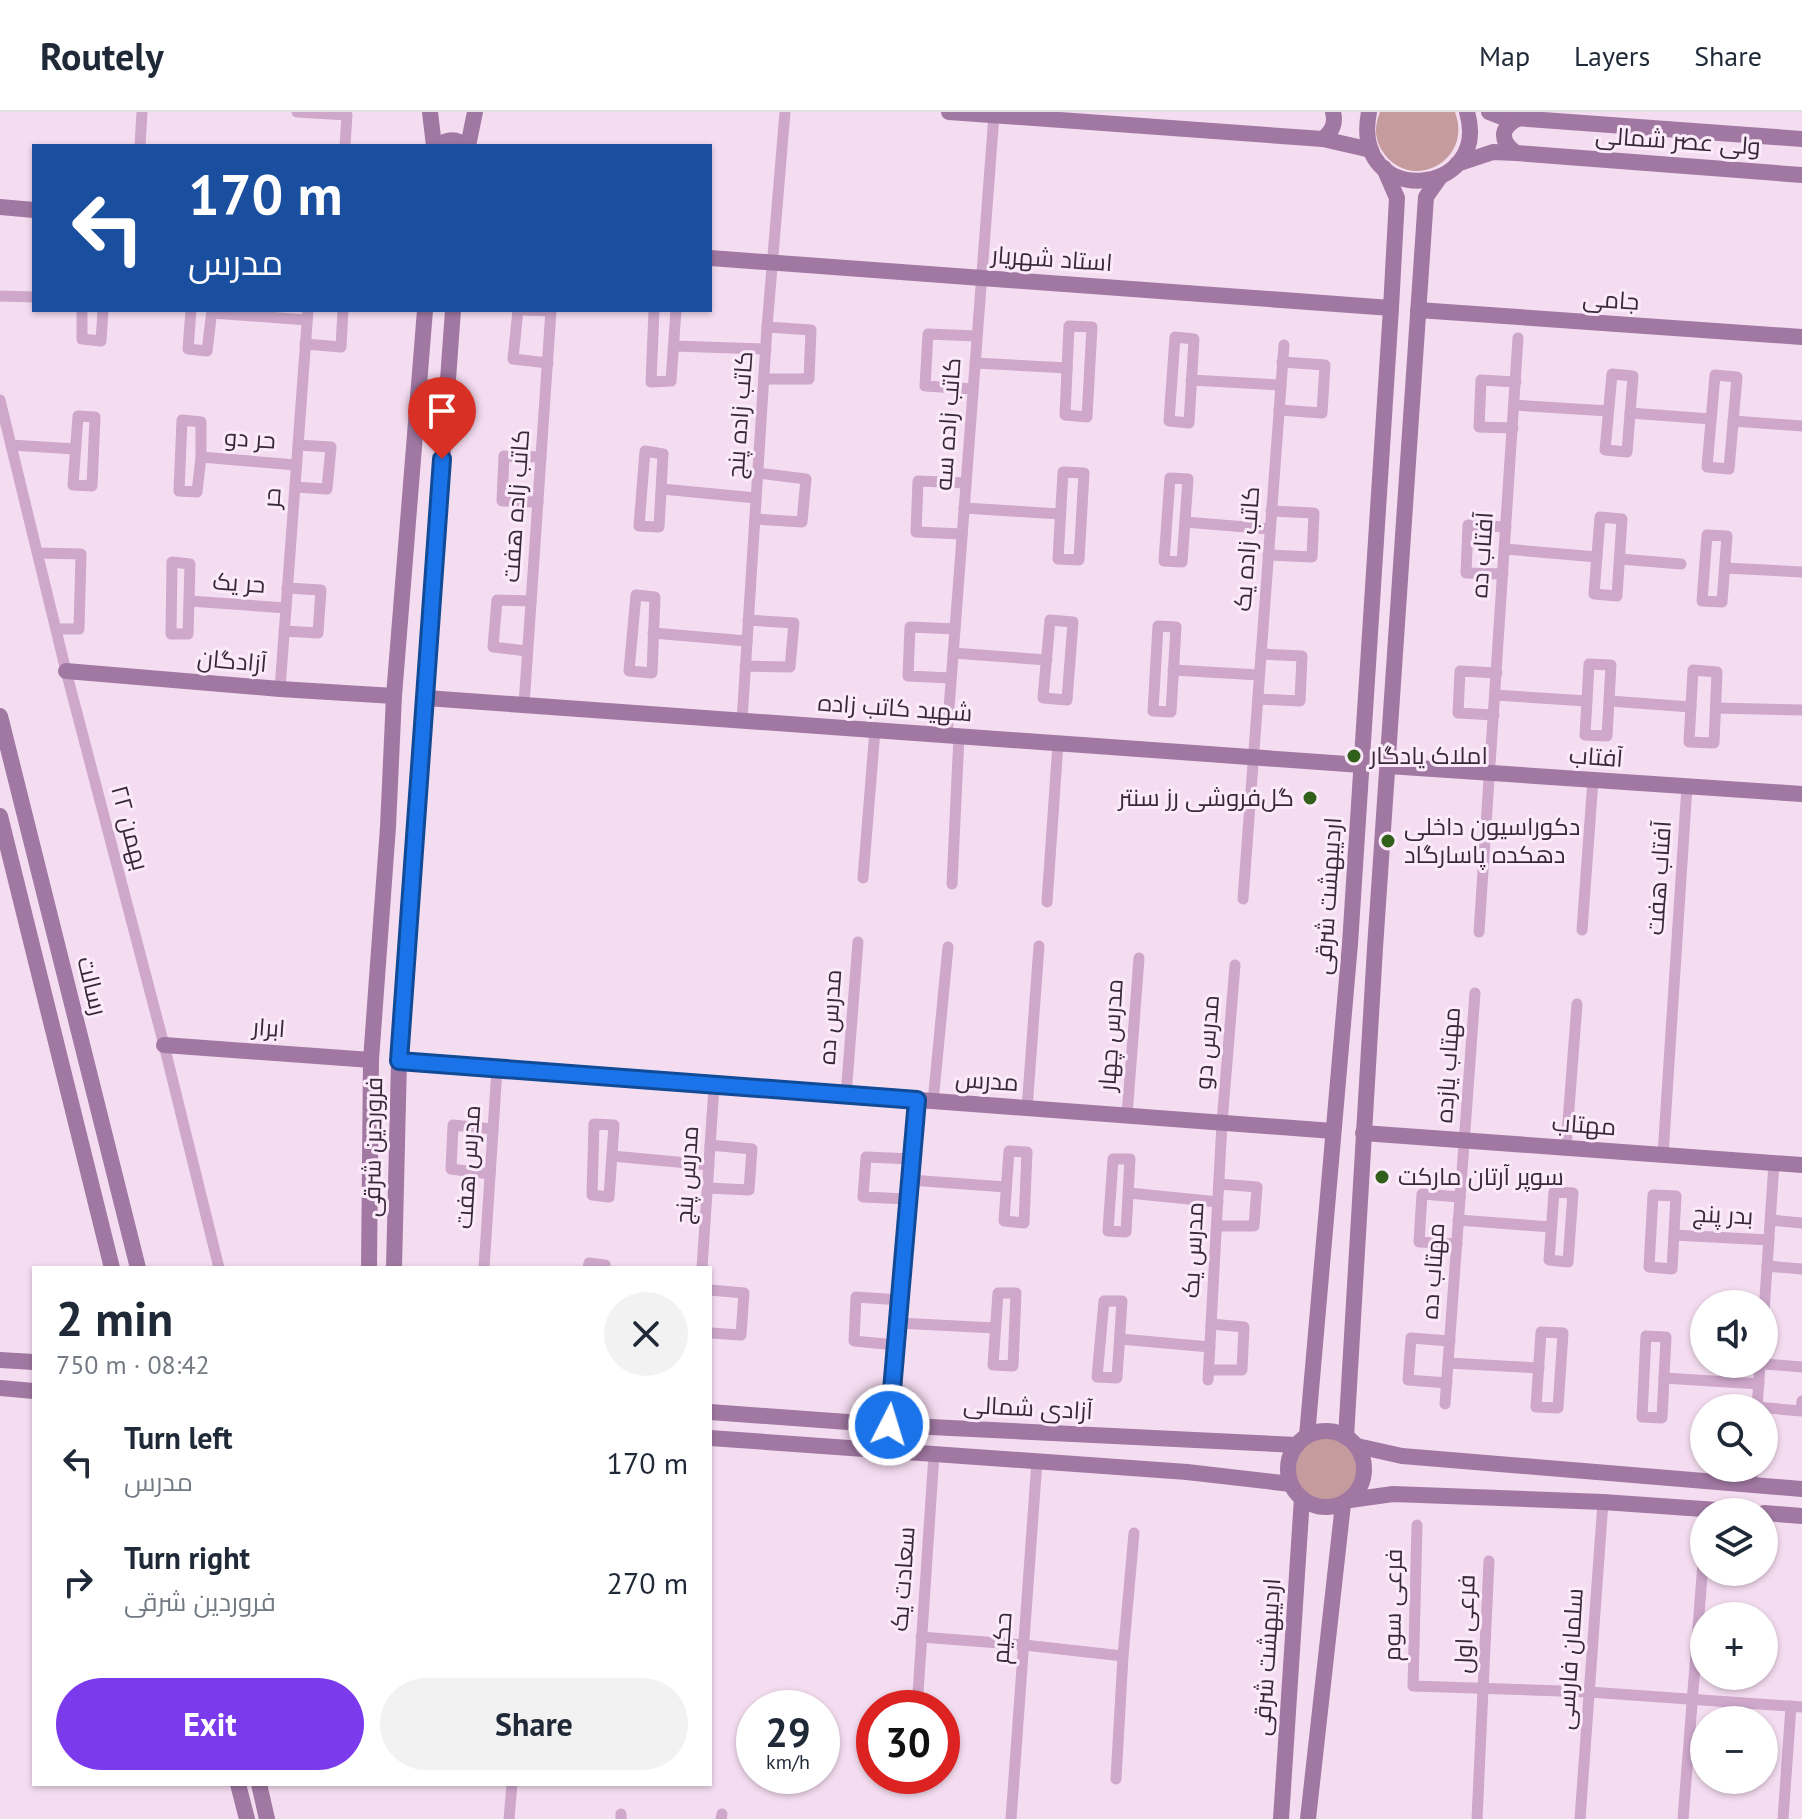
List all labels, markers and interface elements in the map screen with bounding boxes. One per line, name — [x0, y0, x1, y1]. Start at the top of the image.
text: Routely — [40, 31, 164, 80]
text: Map — [1479, 37, 1530, 74]
text: Layers — [1574, 37, 1650, 74]
text: Share — [1694, 37, 1762, 74]
street label: ولی عصر شمالی — [1594, 119, 1762, 162]
text: 170 m — [188, 158, 343, 230]
icon: left — [56, 176, 160, 280]
text: مدرس — [188, 238, 283, 285]
street label: استاد شهریار — [989, 239, 1114, 278]
street label: جامی — [1582, 282, 1641, 317]
street label: کاتب زاده پنج — [720, 350, 760, 480]
street label: کاتب زاده سه — [927, 357, 968, 491]
pin — [408, 377, 476, 459]
icon: arrive — [420, 389, 464, 433]
street label: حر دو — [223, 421, 277, 456]
street label: کاتب زاده هفت — [495, 428, 536, 584]
street label: کاتب زاده یک — [1227, 485, 1266, 613]
street label: حر — [255, 487, 288, 511]
street label: آفتاب ده — [1463, 510, 1500, 599]
street label: حر یک — [212, 565, 267, 600]
street label: آزادگان — [196, 642, 269, 679]
street label: شهید کاتب زاده — [817, 687, 973, 728]
street label: آفتاب — [1568, 739, 1625, 774]
place label: املاک یادگار — [1368, 740, 1488, 771]
marker: املاک یادگار — [1345, 747, 1363, 765]
street label: ۲۲ بهمن — [104, 782, 157, 874]
place label: گل‌فروشی رز سنتر — [1117, 782, 1294, 813]
marker: گل‌فروشی رز سنتر — [1301, 789, 1319, 807]
place label: دکوراسیون داخلی دهکده پاسارگاد — [1404, 811, 1580, 871]
street label: اردیبهشت شرقی — [1307, 816, 1348, 976]
street label: آفتاب هفت — [1639, 819, 1678, 936]
marker: دکوراسیون داخلی دهکده پاسارگاد — [1379, 832, 1397, 850]
street label: رسالت — [70, 953, 115, 1018]
street label: مدرس ده — [811, 968, 848, 1066]
street label: مدرس چهار — [1091, 978, 1131, 1094]
street label: مدرس دو — [1187, 993, 1226, 1090]
street label: مهتاب یازده — [1428, 1006, 1467, 1124]
street label: ابرار — [250, 1011, 286, 1044]
street label: مدرس — [954, 1063, 1020, 1098]
street label: فروردین شرقی — [356, 1077, 389, 1217]
street label: مدرس هفت — [448, 1104, 487, 1230]
street label: مهتاب — [1551, 1107, 1617, 1142]
street label: مدرس پنج — [668, 1125, 706, 1225]
place label: سوپر آرتان مارکت — [1398, 1161, 1564, 1193]
marker: سوپر آرتان مارکت — [1373, 1168, 1391, 1186]
street label: بدر پنج — [1692, 1197, 1754, 1233]
street label: مدرس یک — [1175, 1201, 1210, 1299]
street label: مهتاب ده — [1414, 1222, 1451, 1320]
text: 2 min — [56, 1287, 173, 1349]
map controls — [1690, 1290, 1778, 1794]
button: sound — [1690, 1290, 1778, 1378]
button: close — [604, 1292, 688, 1376]
text: 750 m · 08:42 — [56, 1348, 210, 1381]
position arrow — [847, 1383, 931, 1467]
street label: آزادی شمالی — [962, 1389, 1094, 1426]
button: search — [1690, 1394, 1778, 1482]
text: Turn left — [124, 1418, 232, 1457]
icon: left — [56, 1440, 100, 1484]
text: 170 m — [607, 1443, 688, 1482]
text: مدرس — [124, 1465, 193, 1498]
button: layers — [1690, 1498, 1778, 1586]
street label: سعادت یک — [883, 1525, 922, 1633]
text: Turn right — [124, 1538, 250, 1577]
street label: فرعی سوم — [1376, 1549, 1410, 1661]
icon: right — [56, 1560, 100, 1604]
text: 270 m — [607, 1563, 688, 1602]
street label: فرعی اول — [1447, 1574, 1482, 1674]
street label: اردیبهشت شرقی — [1246, 1577, 1287, 1737]
text: فروردین شرقی — [124, 1585, 276, 1618]
street label: سلمان فارسی — [1549, 1587, 1590, 1731]
button: + — [1690, 1602, 1778, 1690]
street label: حکیم — [984, 1611, 1020, 1665]
button: Exit — [56, 1678, 364, 1770]
button: Share — [380, 1678, 688, 1770]
speed limit sign: 30 — [856, 1690, 960, 1794]
text: 29 — [765, 1706, 811, 1758]
button: − — [1690, 1706, 1778, 1794]
text: km/h — [766, 1749, 810, 1775]

